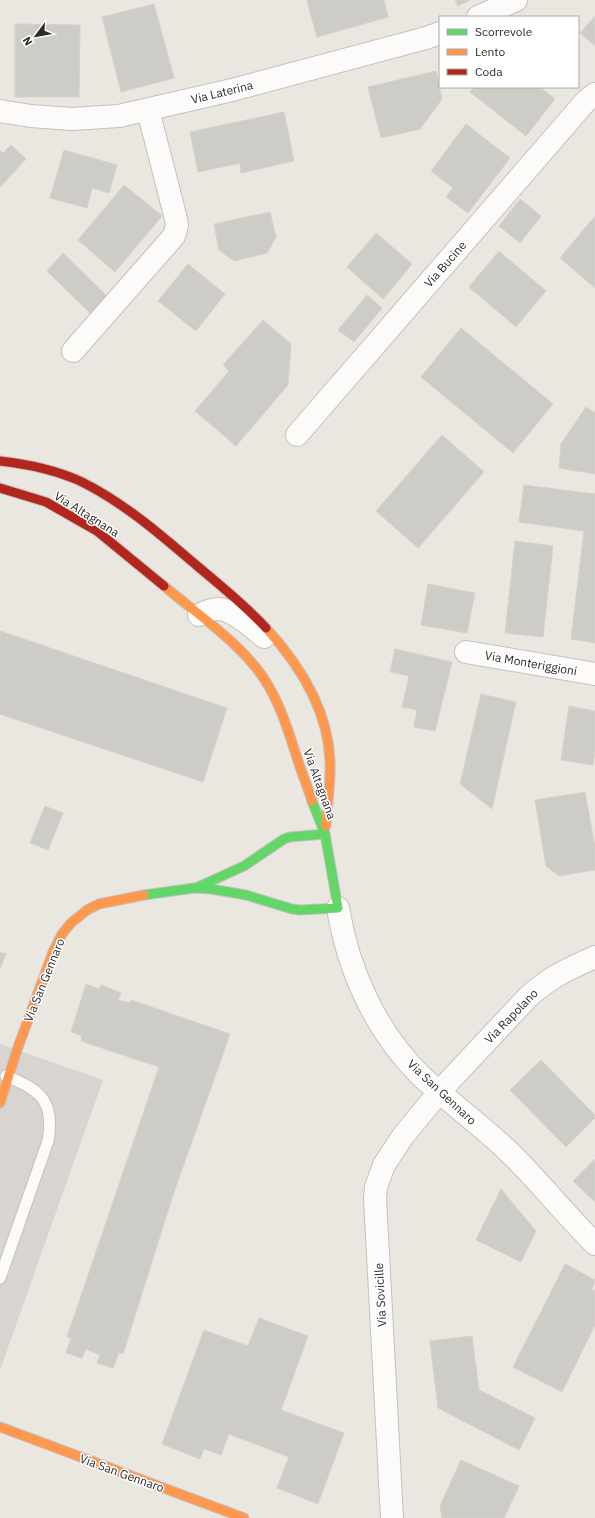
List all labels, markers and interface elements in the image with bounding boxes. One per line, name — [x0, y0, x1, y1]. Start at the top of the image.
north arrow — [16, 16, 56, 56]
legend — [439, 16, 579, 88]
text: Scorrevole — [475, 24, 533, 39]
text: N — [19, 34, 36, 48]
text: Lento — [475, 44, 505, 59]
text: Coda — [475, 64, 503, 79]
street label: Via Laterina — [189, 77, 255, 107]
street label: Via Bucine — [421, 237, 470, 290]
street label: Via Altagnana — [52, 488, 123, 540]
street label: Via Monteriggioni — [484, 648, 578, 678]
street label: Via Altagnana — [300, 747, 340, 822]
street label: Via San Gennaro — [20, 936, 68, 1024]
street label: Via Rapolano — [481, 985, 541, 1047]
street label: Via San Gennaro — [404, 1056, 480, 1128]
street label: Via Sovicille — [371, 1262, 389, 1327]
street label: Via San Gennaro — [78, 1451, 166, 1495]

